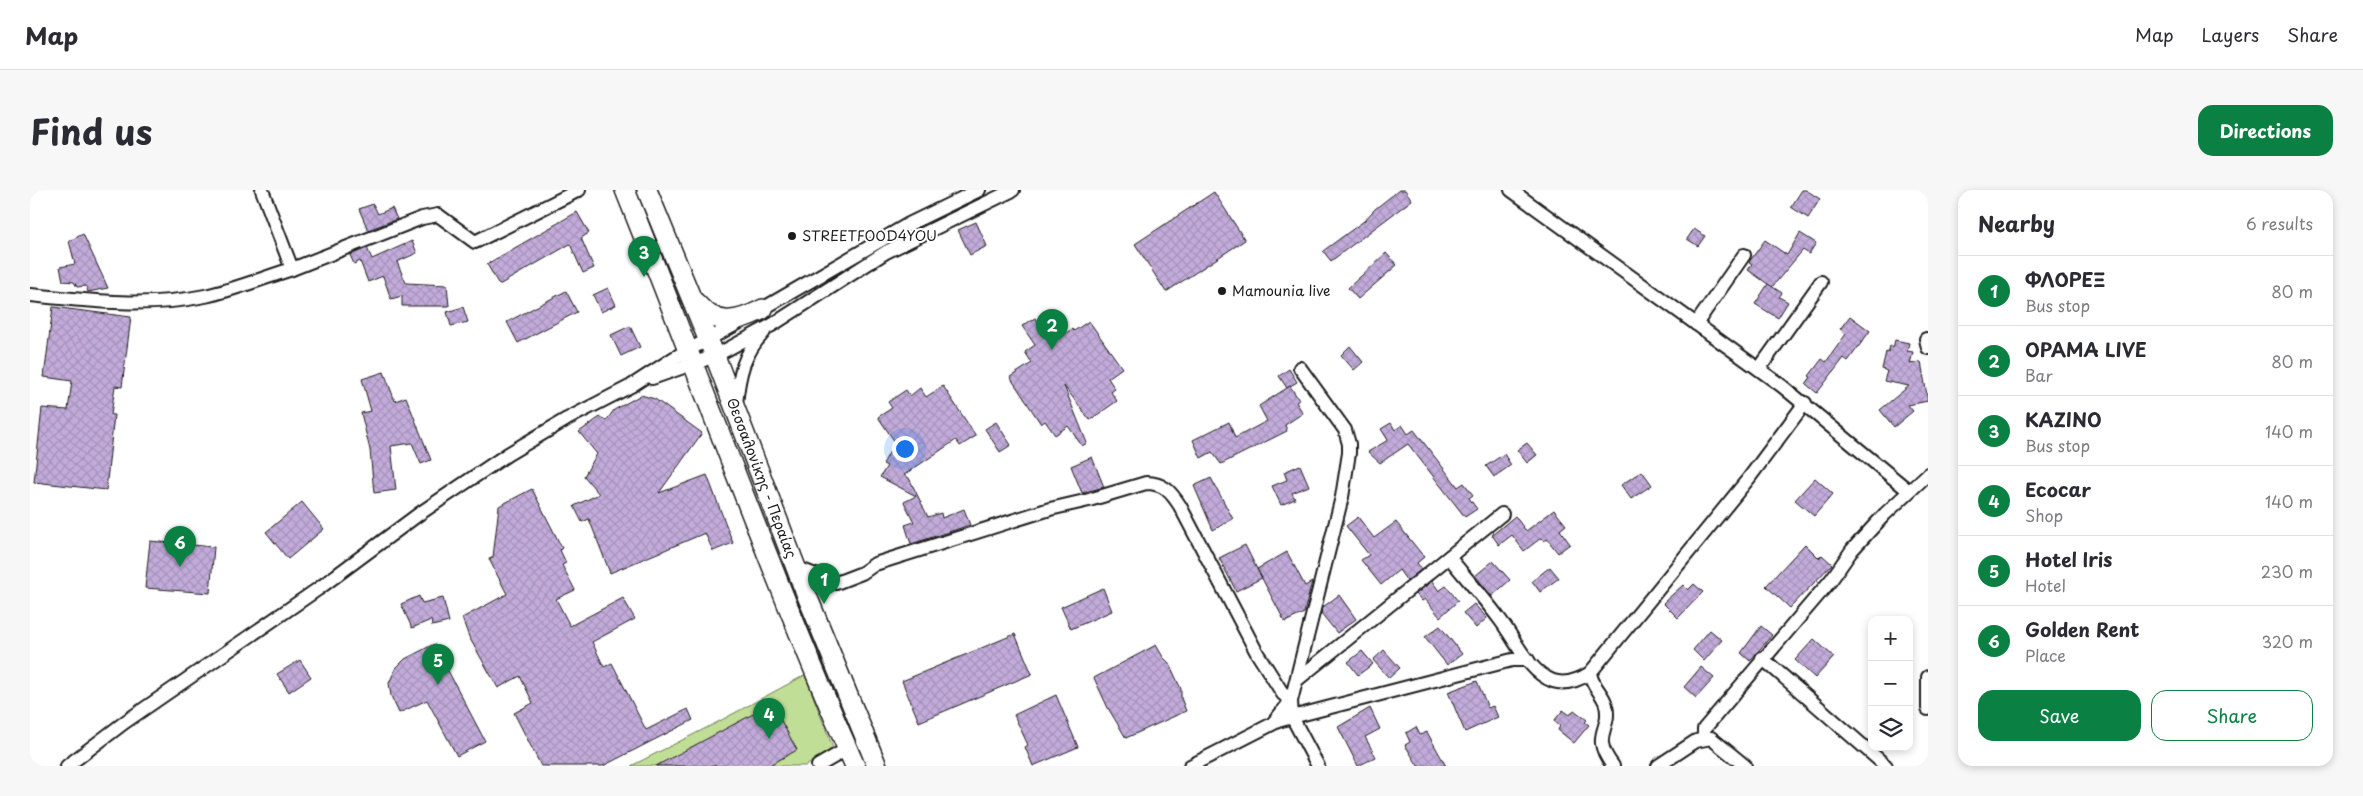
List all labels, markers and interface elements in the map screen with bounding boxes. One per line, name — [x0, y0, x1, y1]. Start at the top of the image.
text: Map — [25, 17, 78, 53]
text: Map — [2135, 21, 2174, 48]
text: Layers — [2202, 21, 2259, 48]
text: Share — [2287, 21, 2338, 48]
text: Find us — [30, 104, 152, 157]
button: Directions — [2198, 105, 2333, 156]
text: Nearby — [1978, 207, 2055, 239]
text: 6 results — [2246, 211, 2313, 235]
place label: STREETFOOD4YOU — [802, 225, 937, 246]
marker: STREETFOOD4YOU — [786, 230, 798, 242]
pin: 3 — [628, 236, 660, 277]
text: ΦΛΟΡΕΞ — [2025, 265, 2105, 293]
text: 1 — [1990, 279, 1998, 303]
text: 80 m — [2271, 279, 2313, 303]
place label: Mamounia live — [1232, 280, 1331, 301]
marker: Mamounia live — [1216, 285, 1228, 297]
text: Bus stop — [2025, 293, 2090, 317]
pin: 2 — [1036, 309, 1068, 350]
text: ΟΡΑΜΑ LIVE — [2025, 335, 2147, 363]
text: 2 — [1988, 349, 2000, 373]
text: 80 m — [2271, 349, 2313, 373]
text: Bar — [2025, 363, 2053, 387]
street label: Θεσσαλονίκης - Περαίας — [722, 395, 802, 561]
text: ΚΑΖΙΝΟ — [2025, 405, 2102, 433]
text: 3 — [1989, 419, 1999, 443]
text: 140 m — [2265, 419, 2313, 443]
text: Bus stop — [2025, 433, 2090, 457]
your location — [892, 436, 918, 462]
text: Ecocar — [2025, 475, 2091, 503]
text: 4 — [1989, 489, 1999, 513]
text: 140 m — [2265, 489, 2313, 513]
text: Shop — [2025, 503, 2063, 527]
pin: 6 — [164, 526, 196, 567]
text: Hotel Iris — [2025, 545, 2112, 573]
text: 5 — [1989, 559, 1999, 583]
text: 230 m — [2261, 559, 2313, 583]
pin: 1 — [808, 563, 840, 604]
text: Hotel — [2025, 573, 2066, 597]
text: Golden Rent — [2025, 615, 2140, 643]
map controls — [1868, 616, 1913, 751]
button: + — [1868, 616, 1913, 661]
text: 6 — [1988, 629, 2000, 653]
text: 320 m — [2262, 629, 2313, 653]
text: Place — [2025, 643, 2066, 667]
pin: 5 — [422, 644, 454, 685]
button: − — [1868, 661, 1913, 706]
button: Save — [1978, 690, 2141, 741]
button: Share — [2151, 690, 2313, 741]
pin: 4 — [753, 698, 785, 739]
button: layers — [1868, 706, 1913, 751]

